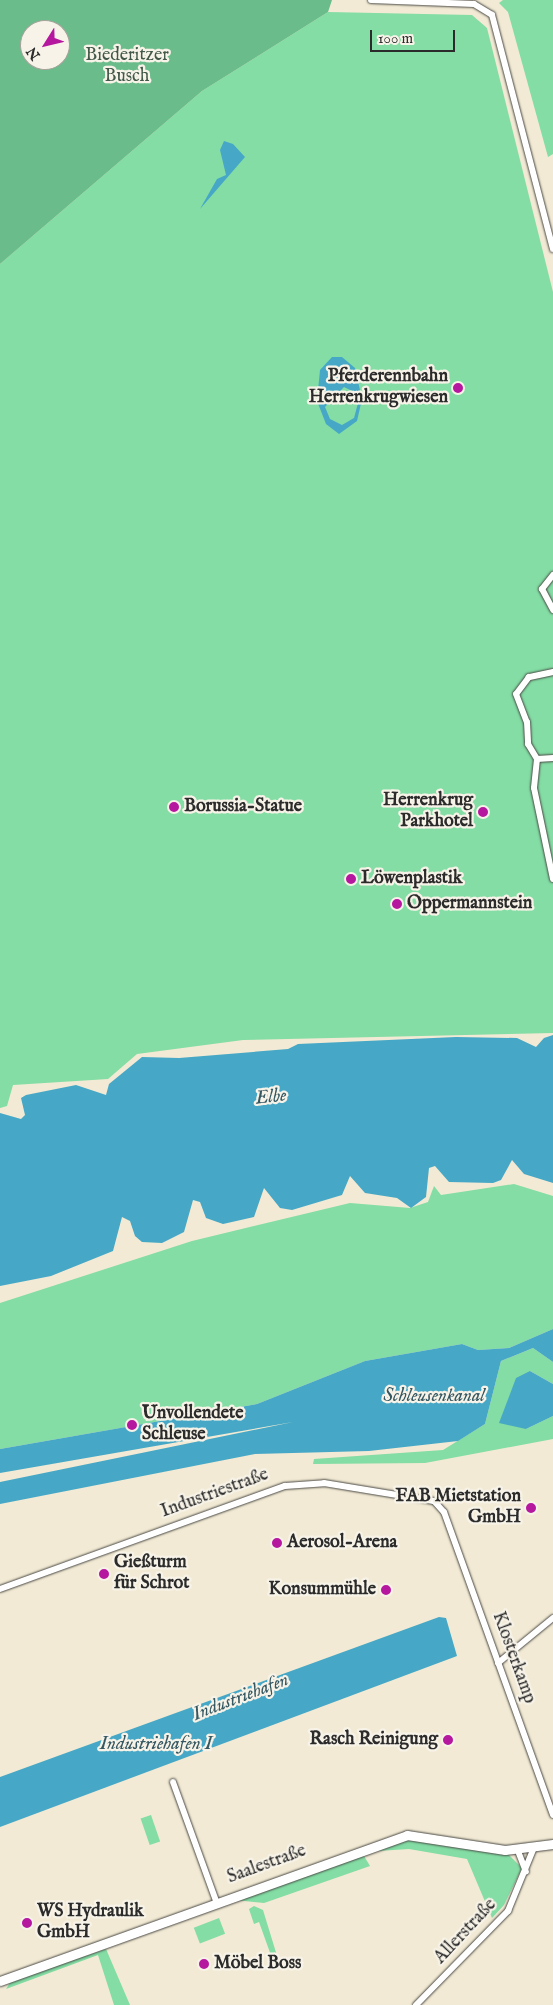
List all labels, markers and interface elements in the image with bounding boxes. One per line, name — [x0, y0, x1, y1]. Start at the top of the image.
north arrow — [20, 20, 70, 70]
scale bar — [373, 20, 458, 52]
text: 100 m — [378, 29, 413, 48]
text: N — [23, 43, 45, 63]
park label: Biederitzer Busch — [85, 46, 169, 88]
place label: Pferderennbahn Herrenkrugwiesen — [309, 367, 448, 409]
marker: Pferderennbahn Herrenkrugwiesen — [452, 382, 464, 394]
place label: Herrenkrug Parkhotel — [383, 791, 473, 834]
place label: Borussia-Statue — [184, 796, 302, 818]
marker: Borussia-Statue — [168, 801, 180, 813]
marker: Herrenkrug Parkhotel — [477, 806, 489, 818]
place label: Löwenplastik — [361, 868, 462, 890]
marker: Löwenplastik — [345, 873, 357, 885]
place label: Oppermannstein — [407, 893, 532, 915]
marker: Oppermannstein — [391, 898, 403, 910]
water label: Elbe — [254, 1085, 288, 1111]
water label: Schleusenkanal — [383, 1386, 485, 1408]
place label: Unvollendete Schleuse — [142, 1404, 244, 1446]
marker: Unvollendete Schleuse — [126, 1419, 138, 1431]
street label: Industriestraße — [158, 1465, 272, 1523]
place label: FAB Mietstation GmbH — [396, 1487, 521, 1530]
marker: FAB Mietstation GmbH — [525, 1502, 537, 1514]
place label: Aerosol-Arena — [287, 1532, 397, 1554]
marker: Aerosol-Arena — [271, 1537, 283, 1549]
place label: Gießturm für Schrot — [114, 1553, 189, 1596]
marker: Gießturm für Schrot — [98, 1568, 110, 1580]
place label: Konsummühle — [268, 1579, 376, 1601]
marker: Konsummühle — [380, 1584, 392, 1596]
street label: Klosterkamp — [486, 1609, 540, 1707]
water label: Industriehafen — [190, 1669, 292, 1727]
place label: Rasch Reinigung — [310, 1729, 438, 1751]
water label: Industriehafen I — [100, 1734, 212, 1756]
marker: Rasch Reinigung — [442, 1734, 454, 1746]
street label: Saalestraße — [225, 1841, 309, 1889]
street label: Allerstraße — [430, 1895, 502, 1969]
place label: WS Hydraulik GmbH — [37, 1902, 144, 1945]
marker: WS Hydraulik GmbH — [21, 1917, 33, 1929]
place label: Möbel Boss — [214, 1953, 301, 1975]
marker: Möbel Boss — [198, 1958, 210, 1970]

